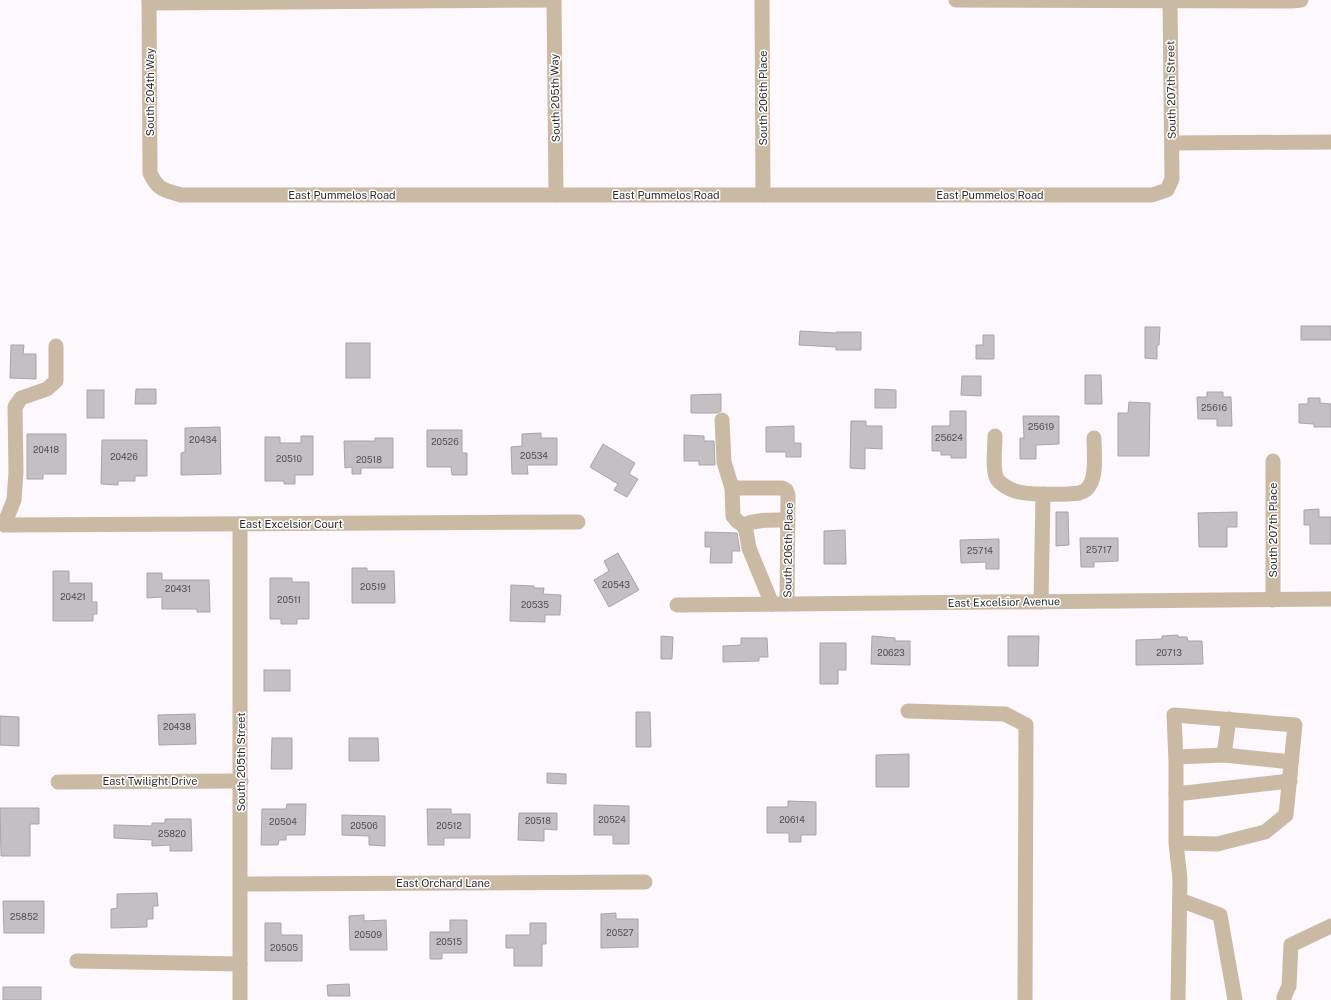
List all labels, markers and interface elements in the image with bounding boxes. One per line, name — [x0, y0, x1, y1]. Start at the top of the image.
street label: South 207th Street — [1164, 41, 1178, 139]
street label: South 204th Way — [144, 48, 156, 136]
street label: South 206th Place — [757, 50, 769, 146]
street label: South 205th Way — [548, 54, 562, 142]
street label: East Pummelos Road — [288, 189, 396, 201]
street label: East Pummelos Road — [612, 189, 720, 201]
street label: East Pummelos Road — [936, 189, 1044, 201]
house number: 25616 — [1201, 402, 1227, 413]
house number: 25619 — [1028, 421, 1054, 432]
house number: 25624 — [935, 432, 963, 443]
house number: 20434 — [189, 434, 217, 445]
house number: 20526 — [431, 436, 459, 447]
house number: 20418 — [33, 444, 59, 455]
house number: 20534 — [520, 450, 548, 461]
house number: 20426 — [110, 451, 138, 462]
house number: 20510 — [276, 453, 302, 464]
house number: 20518 — [356, 454, 382, 465]
street label: South 207th Place — [1267, 483, 1279, 577]
street label: South 206th Place — [781, 502, 795, 598]
street label: East Excelsior Court — [239, 518, 343, 530]
house number: 25717 — [1086, 544, 1112, 555]
house number: 25714 — [967, 545, 993, 556]
house number: 20543 — [602, 579, 630, 590]
house number: 20519 — [360, 581, 386, 592]
house number: 20431 — [165, 583, 191, 594]
house number: 20421 — [60, 591, 86, 602]
house number: 20511 — [277, 594, 301, 605]
street label: East Excelsior Avenue — [948, 595, 1060, 609]
house number: 20535 — [521, 599, 549, 610]
house number: 20623 — [877, 647, 905, 658]
house number: 20713 — [1156, 647, 1182, 658]
street label: South 205th Street — [235, 712, 247, 812]
house number: 20438 — [163, 721, 191, 732]
street label: East Twilight Drive — [103, 775, 197, 787]
house number: 20524 — [598, 814, 626, 825]
house number: 20614 — [779, 814, 805, 825]
house number: 20518 — [525, 815, 551, 826]
house number: 20504 — [269, 816, 297, 827]
house number: 20506 — [350, 820, 378, 831]
house number: 20512 — [436, 820, 462, 831]
house number: 25820 — [158, 828, 186, 839]
street label: East Orchard Lane — [396, 877, 490, 889]
house number: 25852 — [10, 911, 38, 922]
house number: 20527 — [606, 927, 634, 938]
house number: 20509 — [354, 929, 382, 940]
house number: 20515 — [436, 936, 462, 947]
house number: 20505 — [270, 942, 298, 953]

